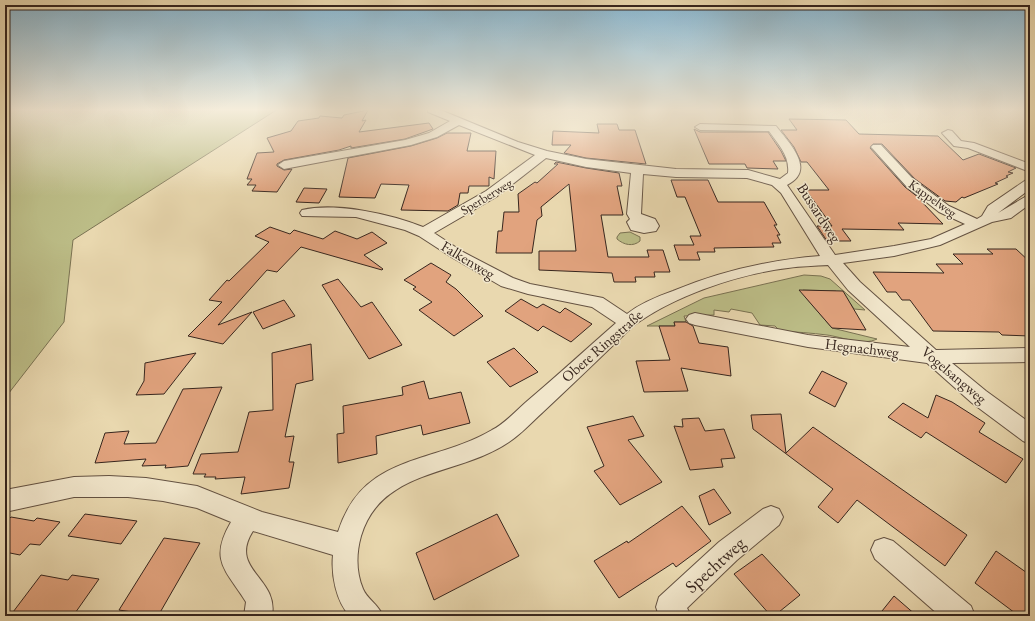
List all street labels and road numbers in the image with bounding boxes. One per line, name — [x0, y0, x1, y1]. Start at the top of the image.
street label: Sperberweg — [457, 174, 516, 219]
street label: Kappelweg — [905, 176, 960, 221]
street label: Bussardweg — [793, 179, 846, 247]
street label: Falkenweg — [438, 236, 499, 283]
street label: Obere Ringstraße — [557, 305, 646, 386]
street label: Hegnachweg — [824, 334, 900, 362]
street label: Vogelsangweg — [918, 342, 991, 408]
street label: Spechtweg — [680, 531, 750, 598]

